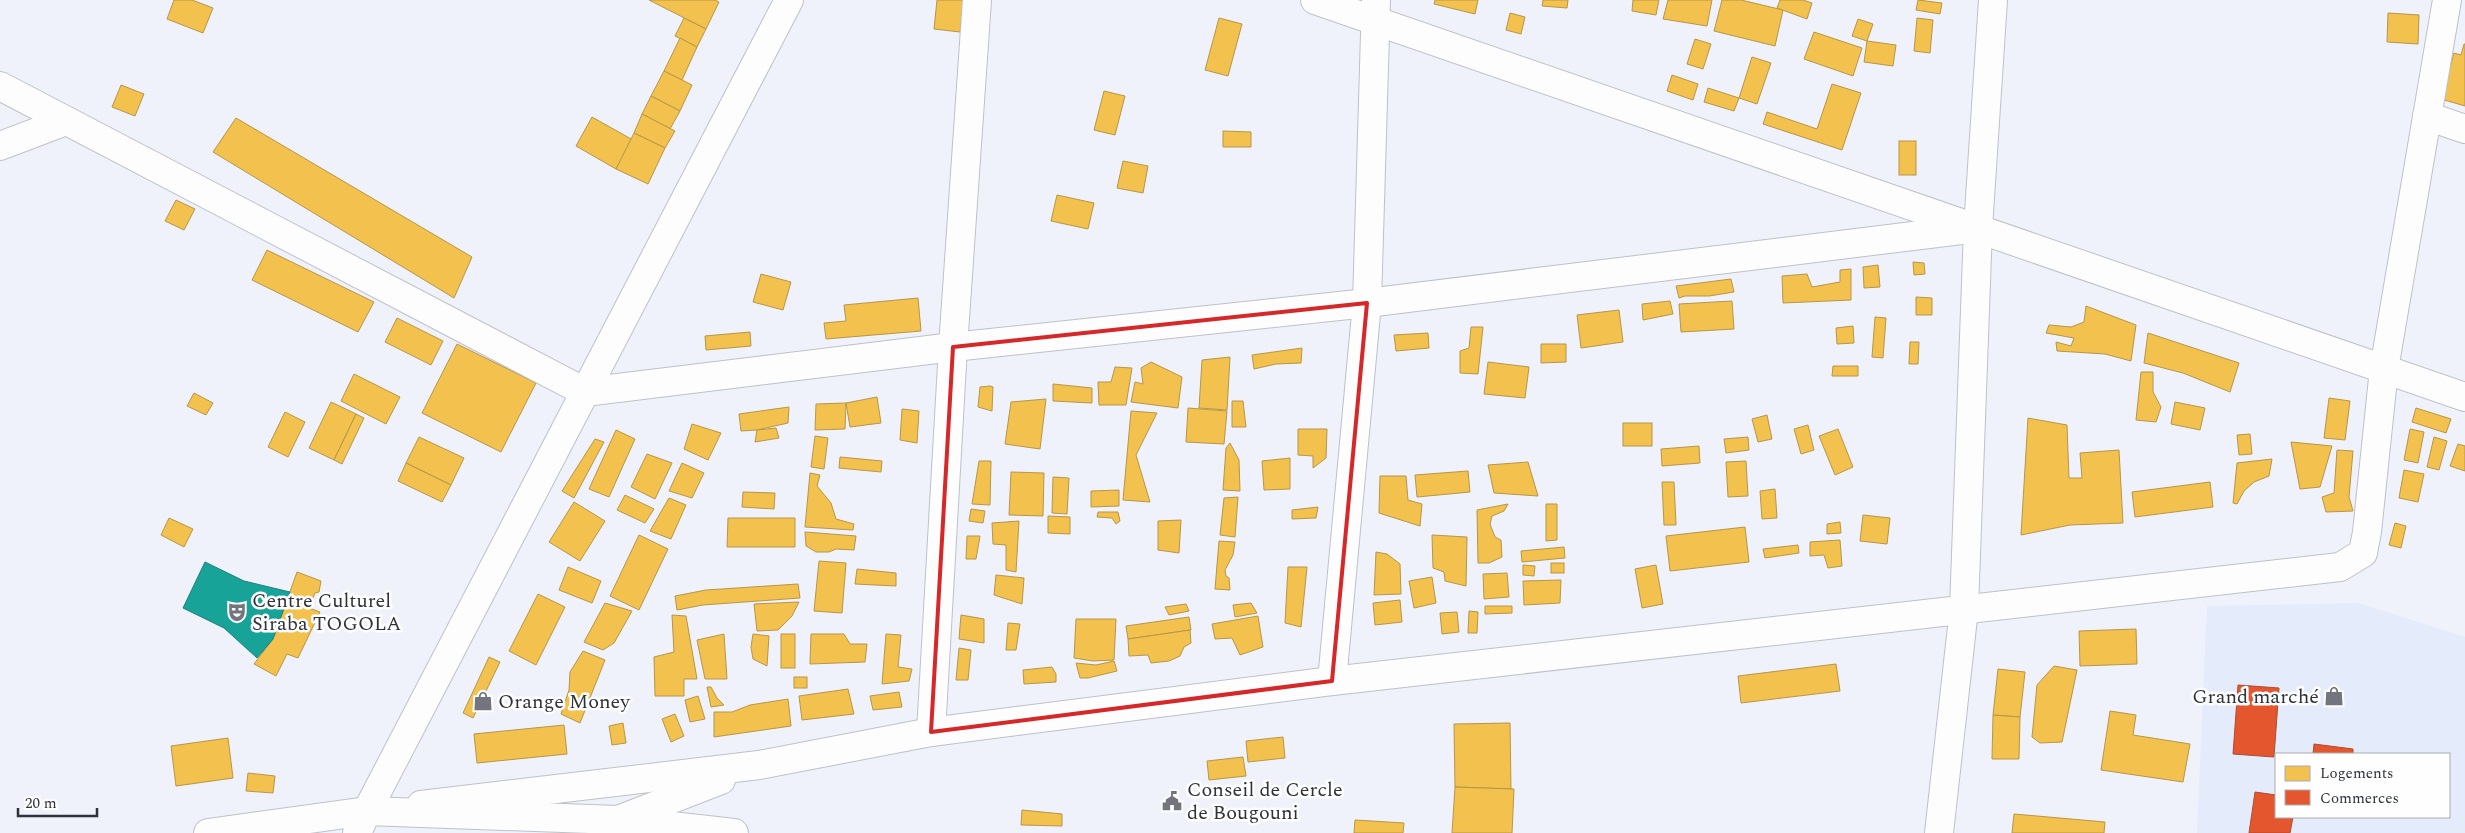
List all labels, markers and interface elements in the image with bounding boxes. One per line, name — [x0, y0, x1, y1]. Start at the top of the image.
place label: Centre Culturel Siraba TOGOLA — [252, 586, 401, 639]
theatre icon: Centre Culturel Siraba TOGOLA — [226, 601, 248, 623]
place label: Grand marché — [2192, 682, 2319, 712]
shop icon: Grand marché — [2323, 685, 2345, 707]
place label: Orange Money — [498, 687, 631, 717]
shop icon: Orange Money — [472, 690, 494, 712]
legend — [2275, 753, 2450, 818]
text: Logements — [2320, 762, 2394, 785]
place label: Conseil de Cercle de Bougouni — [1187, 775, 1343, 828]
scale bar — [18, 786, 96, 818]
text: Commerces — [2320, 787, 2399, 810]
public building icon: Conseil de Cercle de Bougouni — [1161, 790, 1183, 812]
text: 20 m — [25, 792, 57, 815]

